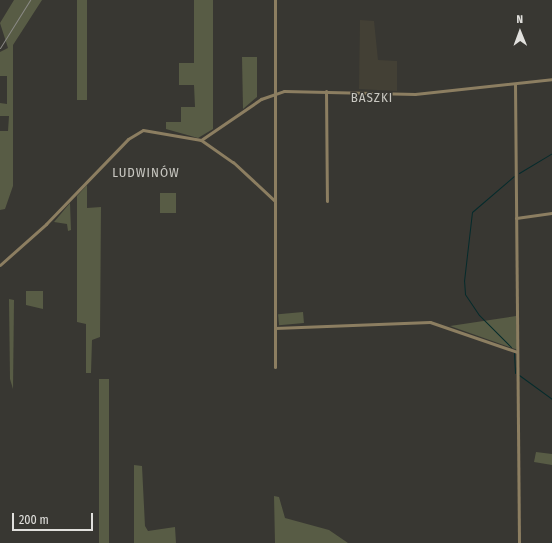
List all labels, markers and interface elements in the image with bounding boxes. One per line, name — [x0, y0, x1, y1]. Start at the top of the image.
north arrow — [500, 12, 540, 52]
text: N — [516, 13, 523, 26]
district label: BASZKI — [351, 90, 393, 106]
district label: LUDWINÓW — [112, 165, 180, 181]
scale bar — [14, 505, 95, 531]
text: 200 m — [19, 513, 49, 527]

